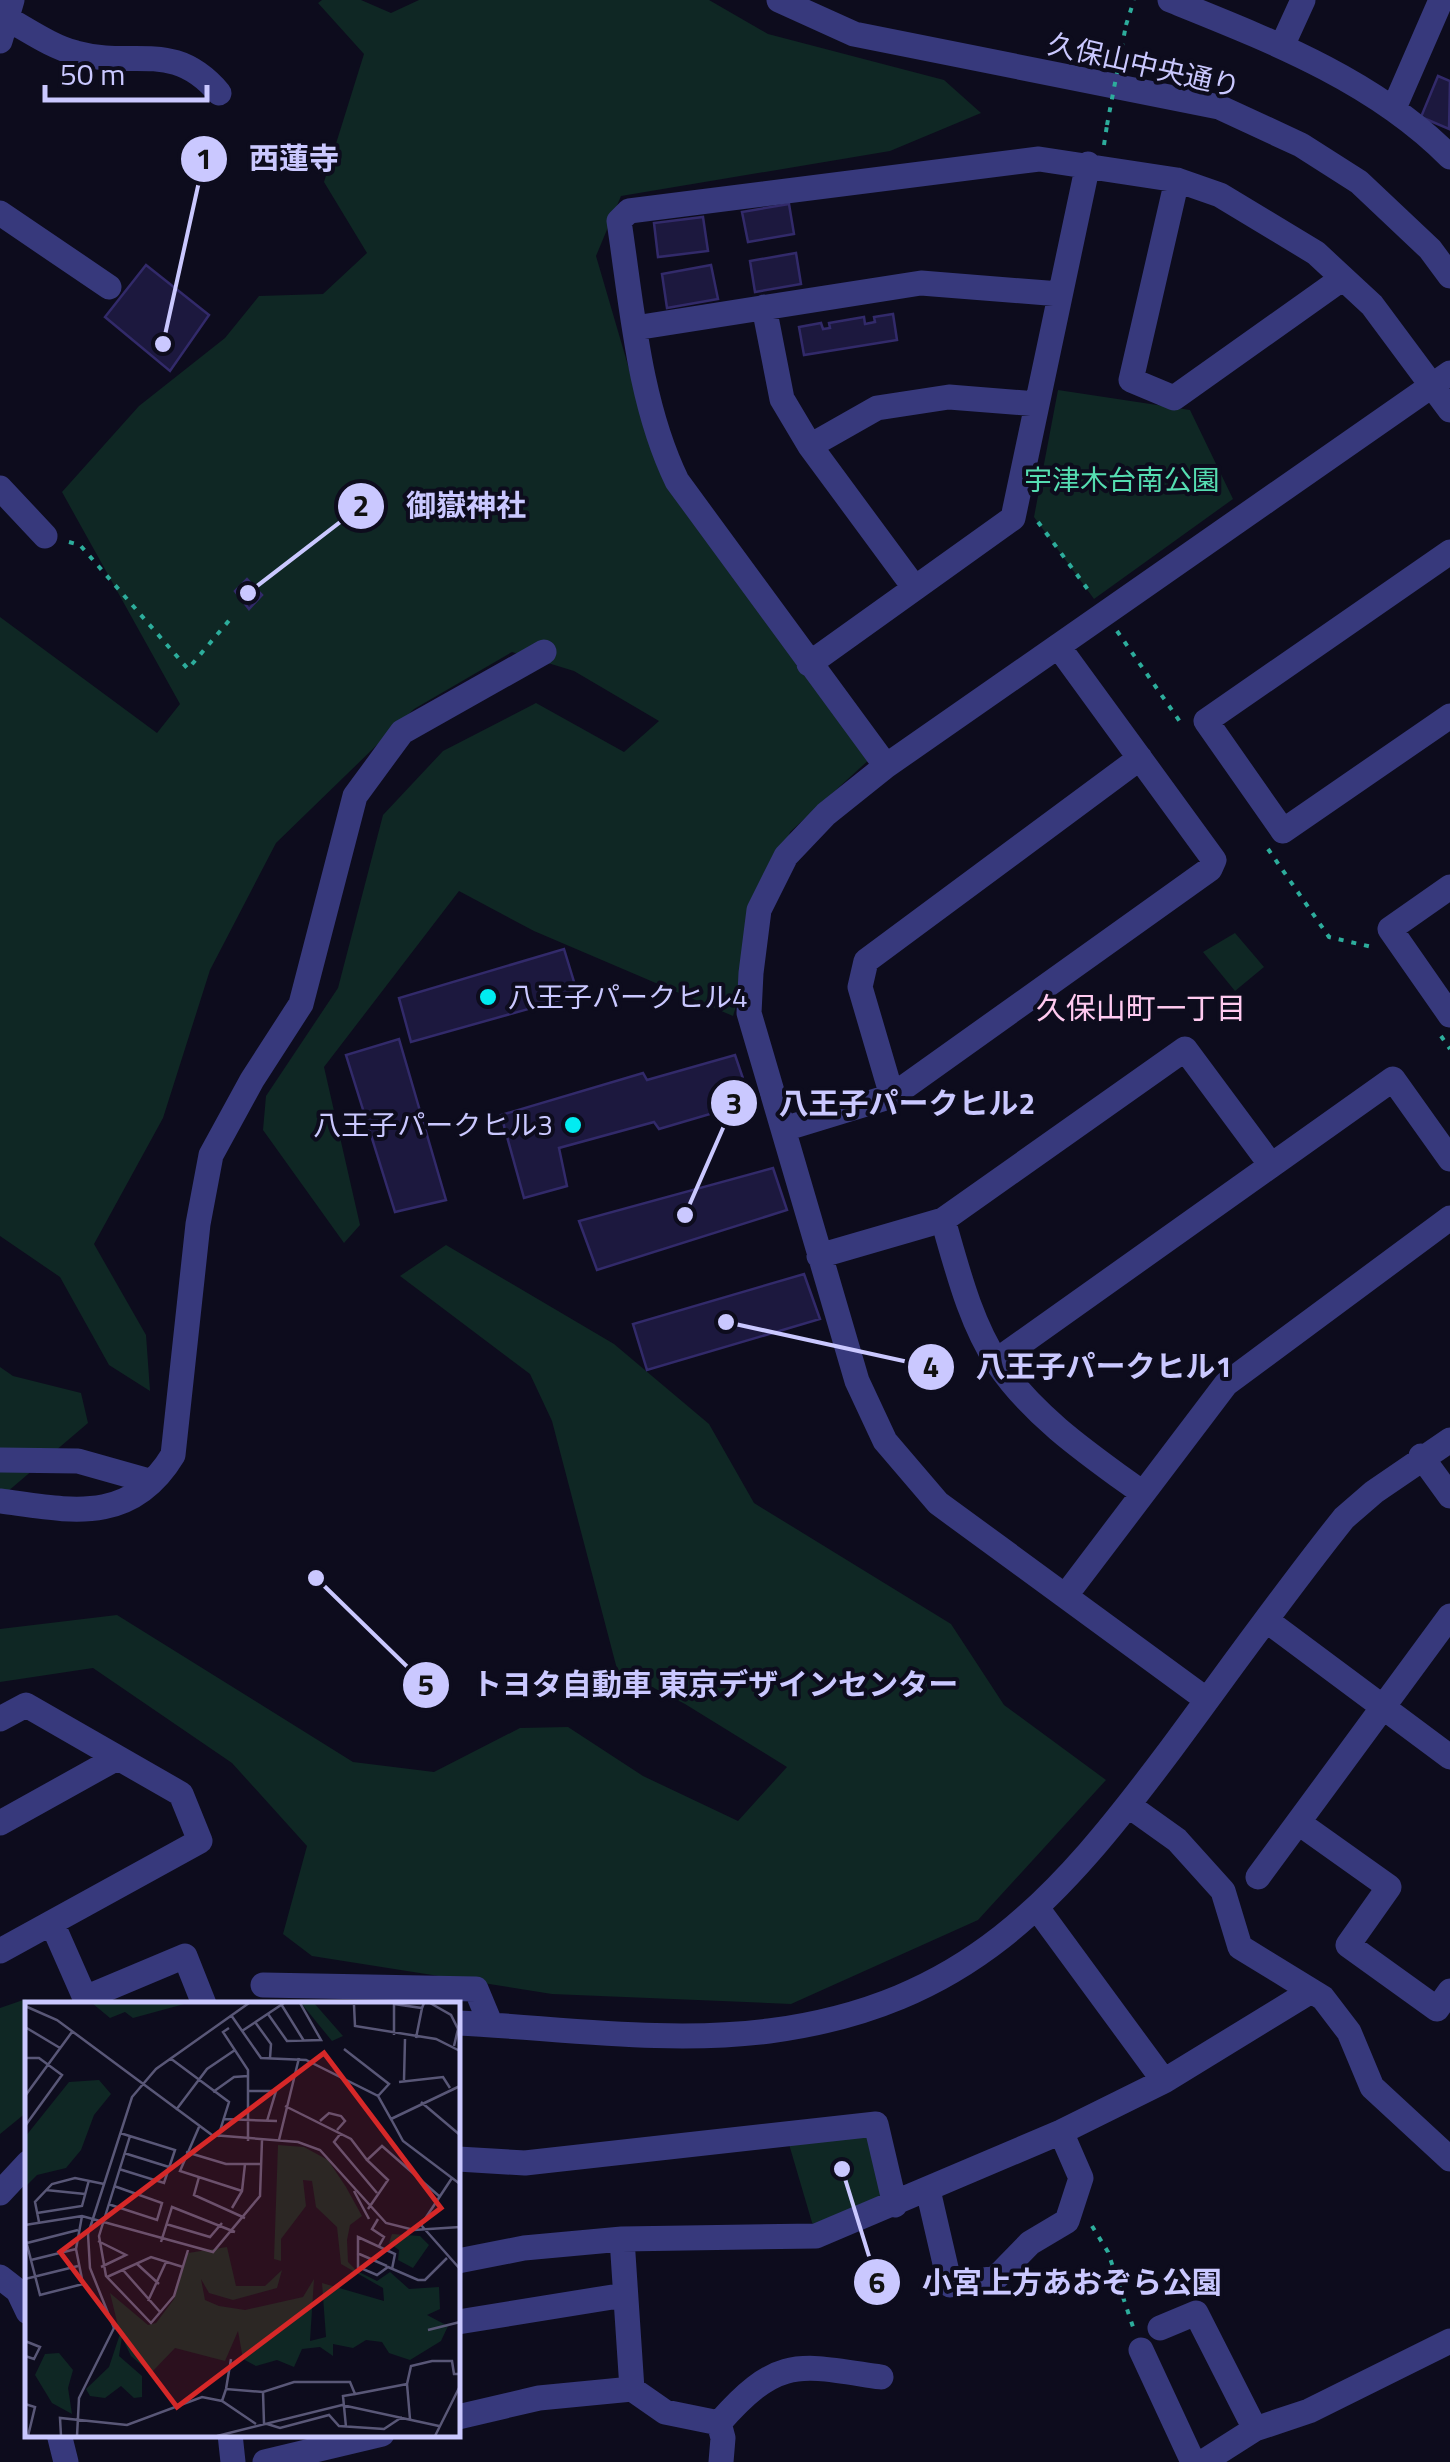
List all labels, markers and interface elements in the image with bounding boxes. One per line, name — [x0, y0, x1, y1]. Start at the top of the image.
street label: 久保山中央通り — [1044, 22, 1244, 108]
scale bar — [45, 40, 208, 102]
text: 50 m — [60, 51, 125, 97]
callout: 西蓮寺 — [179, 129, 359, 189]
text: 1 — [196, 135, 212, 181]
text: 西蓮寺 — [249, 135, 339, 181]
park label: 宇津木台南公園 — [1024, 458, 1220, 501]
callout: 御嶽神社 — [336, 476, 546, 536]
text: 2 — [353, 482, 369, 528]
text: 御嶽神社 — [406, 482, 526, 528]
place label: 八王子パークヒル4 — [508, 975, 748, 1018]
district label: 久保山町一丁目 — [1036, 985, 1246, 1031]
marker: 八王子パークヒル4 — [477, 986, 499, 1008]
callout: 八王子パークヒル2 — [709, 1073, 1055, 1133]
text: 3 — [726, 1080, 742, 1126]
text: 八王子パークヒル2 — [779, 1080, 1035, 1126]
place label: 八王子パークヒル3 — [313, 1103, 553, 1146]
marker: 八王子パークヒル3 — [562, 1114, 584, 1136]
callout: 八王子パークヒル1 — [906, 1337, 1253, 1397]
text: 4 — [923, 1343, 939, 1389]
text: 八王子パークヒル1 — [976, 1343, 1232, 1389]
callout: トヨタ自動車 東京デザインセンター — [401, 1655, 978, 1715]
text: 5 — [418, 1661, 434, 1707]
text: トヨタ自動車 東京デザインセンター — [472, 1661, 958, 1707]
inset map — [25, 2002, 460, 2437]
callout: 小宮上方あおぞら公園 — [852, 2252, 1242, 2312]
text: 6 — [869, 2259, 885, 2305]
text: 小宮上方あおぞら公園 — [922, 2259, 1222, 2305]

